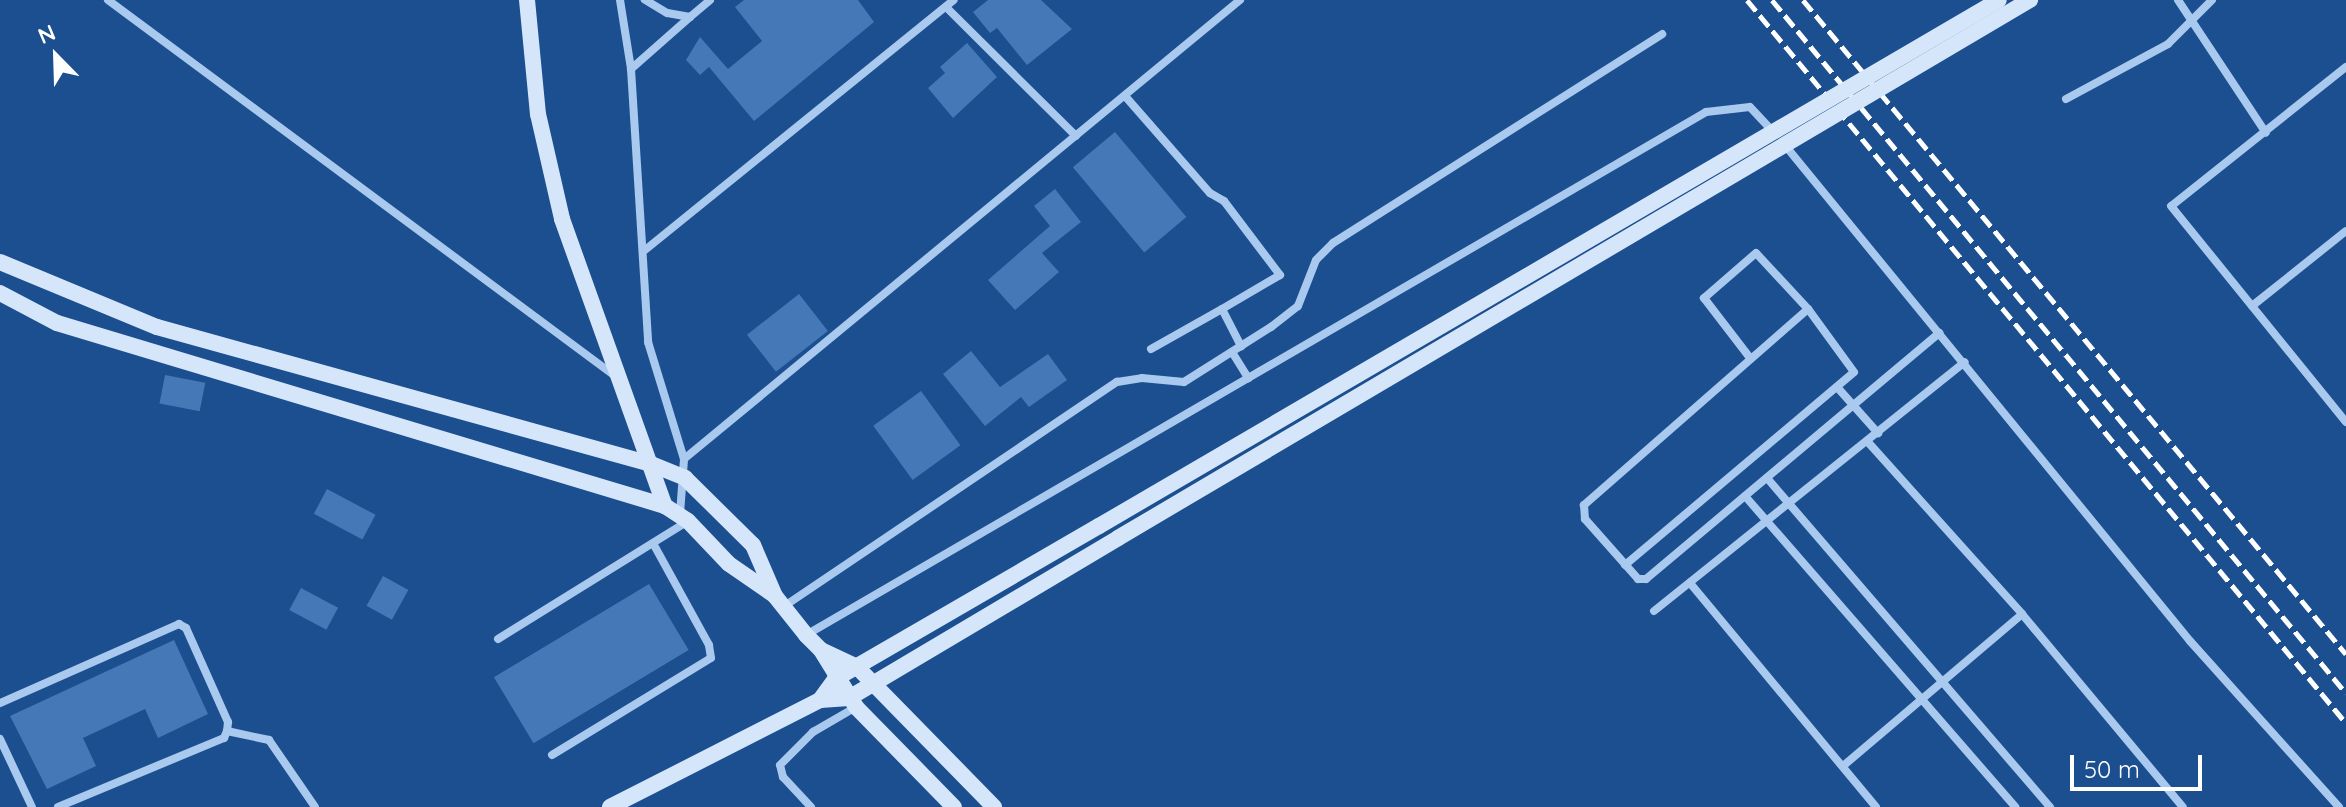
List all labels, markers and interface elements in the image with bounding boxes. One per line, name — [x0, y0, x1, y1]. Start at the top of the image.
north arrow — [16, 16, 96, 96]
text: N — [34, 18, 60, 50]
scale bar — [2074, 739, 2206, 789]
text: 50 m — [2084, 754, 2140, 784]

